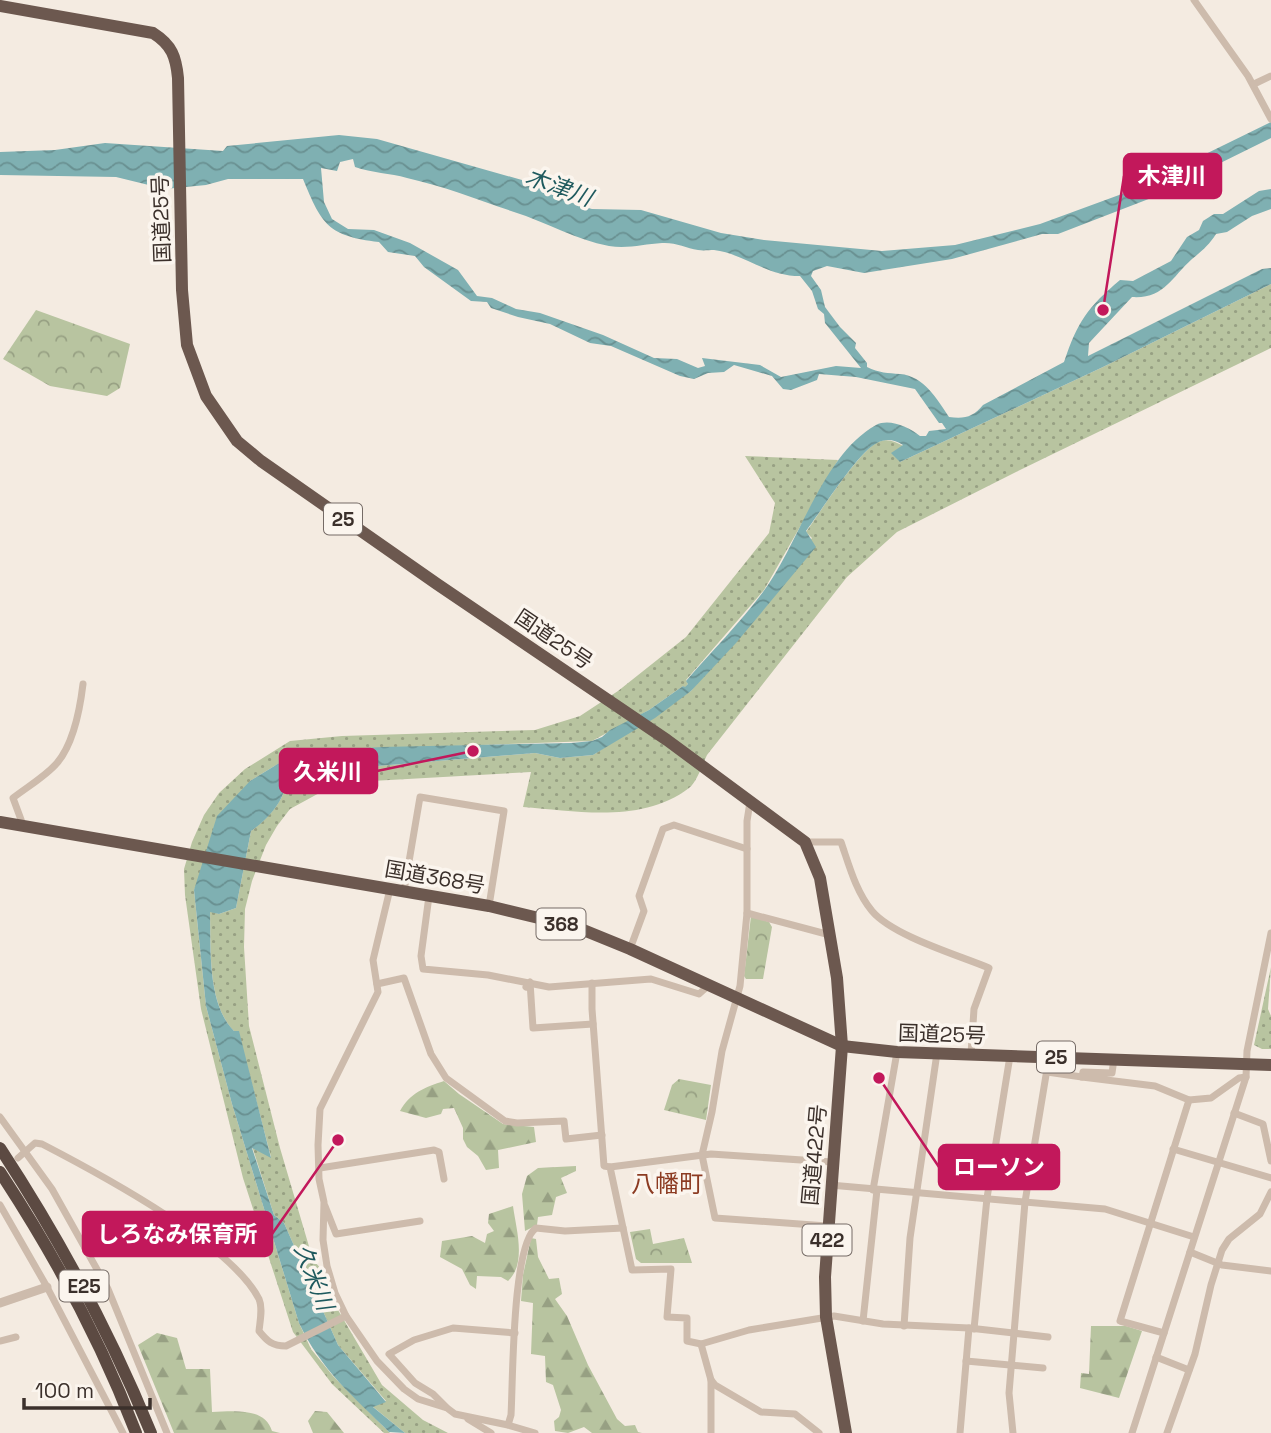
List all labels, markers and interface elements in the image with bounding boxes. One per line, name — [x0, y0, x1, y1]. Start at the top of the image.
callout: 木津川 — [1124, 154, 1221, 198]
water label: 木津川 — [521, 161, 599, 214]
text: 木津川 — [1138, 161, 1207, 191]
street label: 国道25号 — [146, 174, 176, 264]
road number: 25 — [324, 504, 362, 534]
street label: 国道25号 — [510, 603, 598, 675]
callout: 久米川 — [280, 749, 377, 793]
text: 久米川 — [294, 757, 363, 787]
street label: 国道368号 — [383, 855, 487, 899]
road number: 368 — [536, 908, 586, 940]
street label: 国道25号 — [897, 1019, 987, 1049]
road number: 25 — [1037, 1042, 1075, 1072]
street label: 国道422号 — [796, 1103, 832, 1207]
callout: ローソン — [939, 1145, 1059, 1189]
text: ローソン — [953, 1152, 1045, 1182]
district label: 八幡町 — [631, 1168, 703, 1199]
callout: しろなみ保育所 — [83, 1212, 272, 1256]
text: しろなみ保育所 — [97, 1219, 258, 1249]
road number: 422 — [802, 1224, 852, 1256]
water label: 久米川 — [288, 1239, 341, 1317]
road number: E25 — [60, 1270, 108, 1302]
scale bar — [24, 1366, 150, 1410]
text: 100 m — [35, 1377, 94, 1404]

